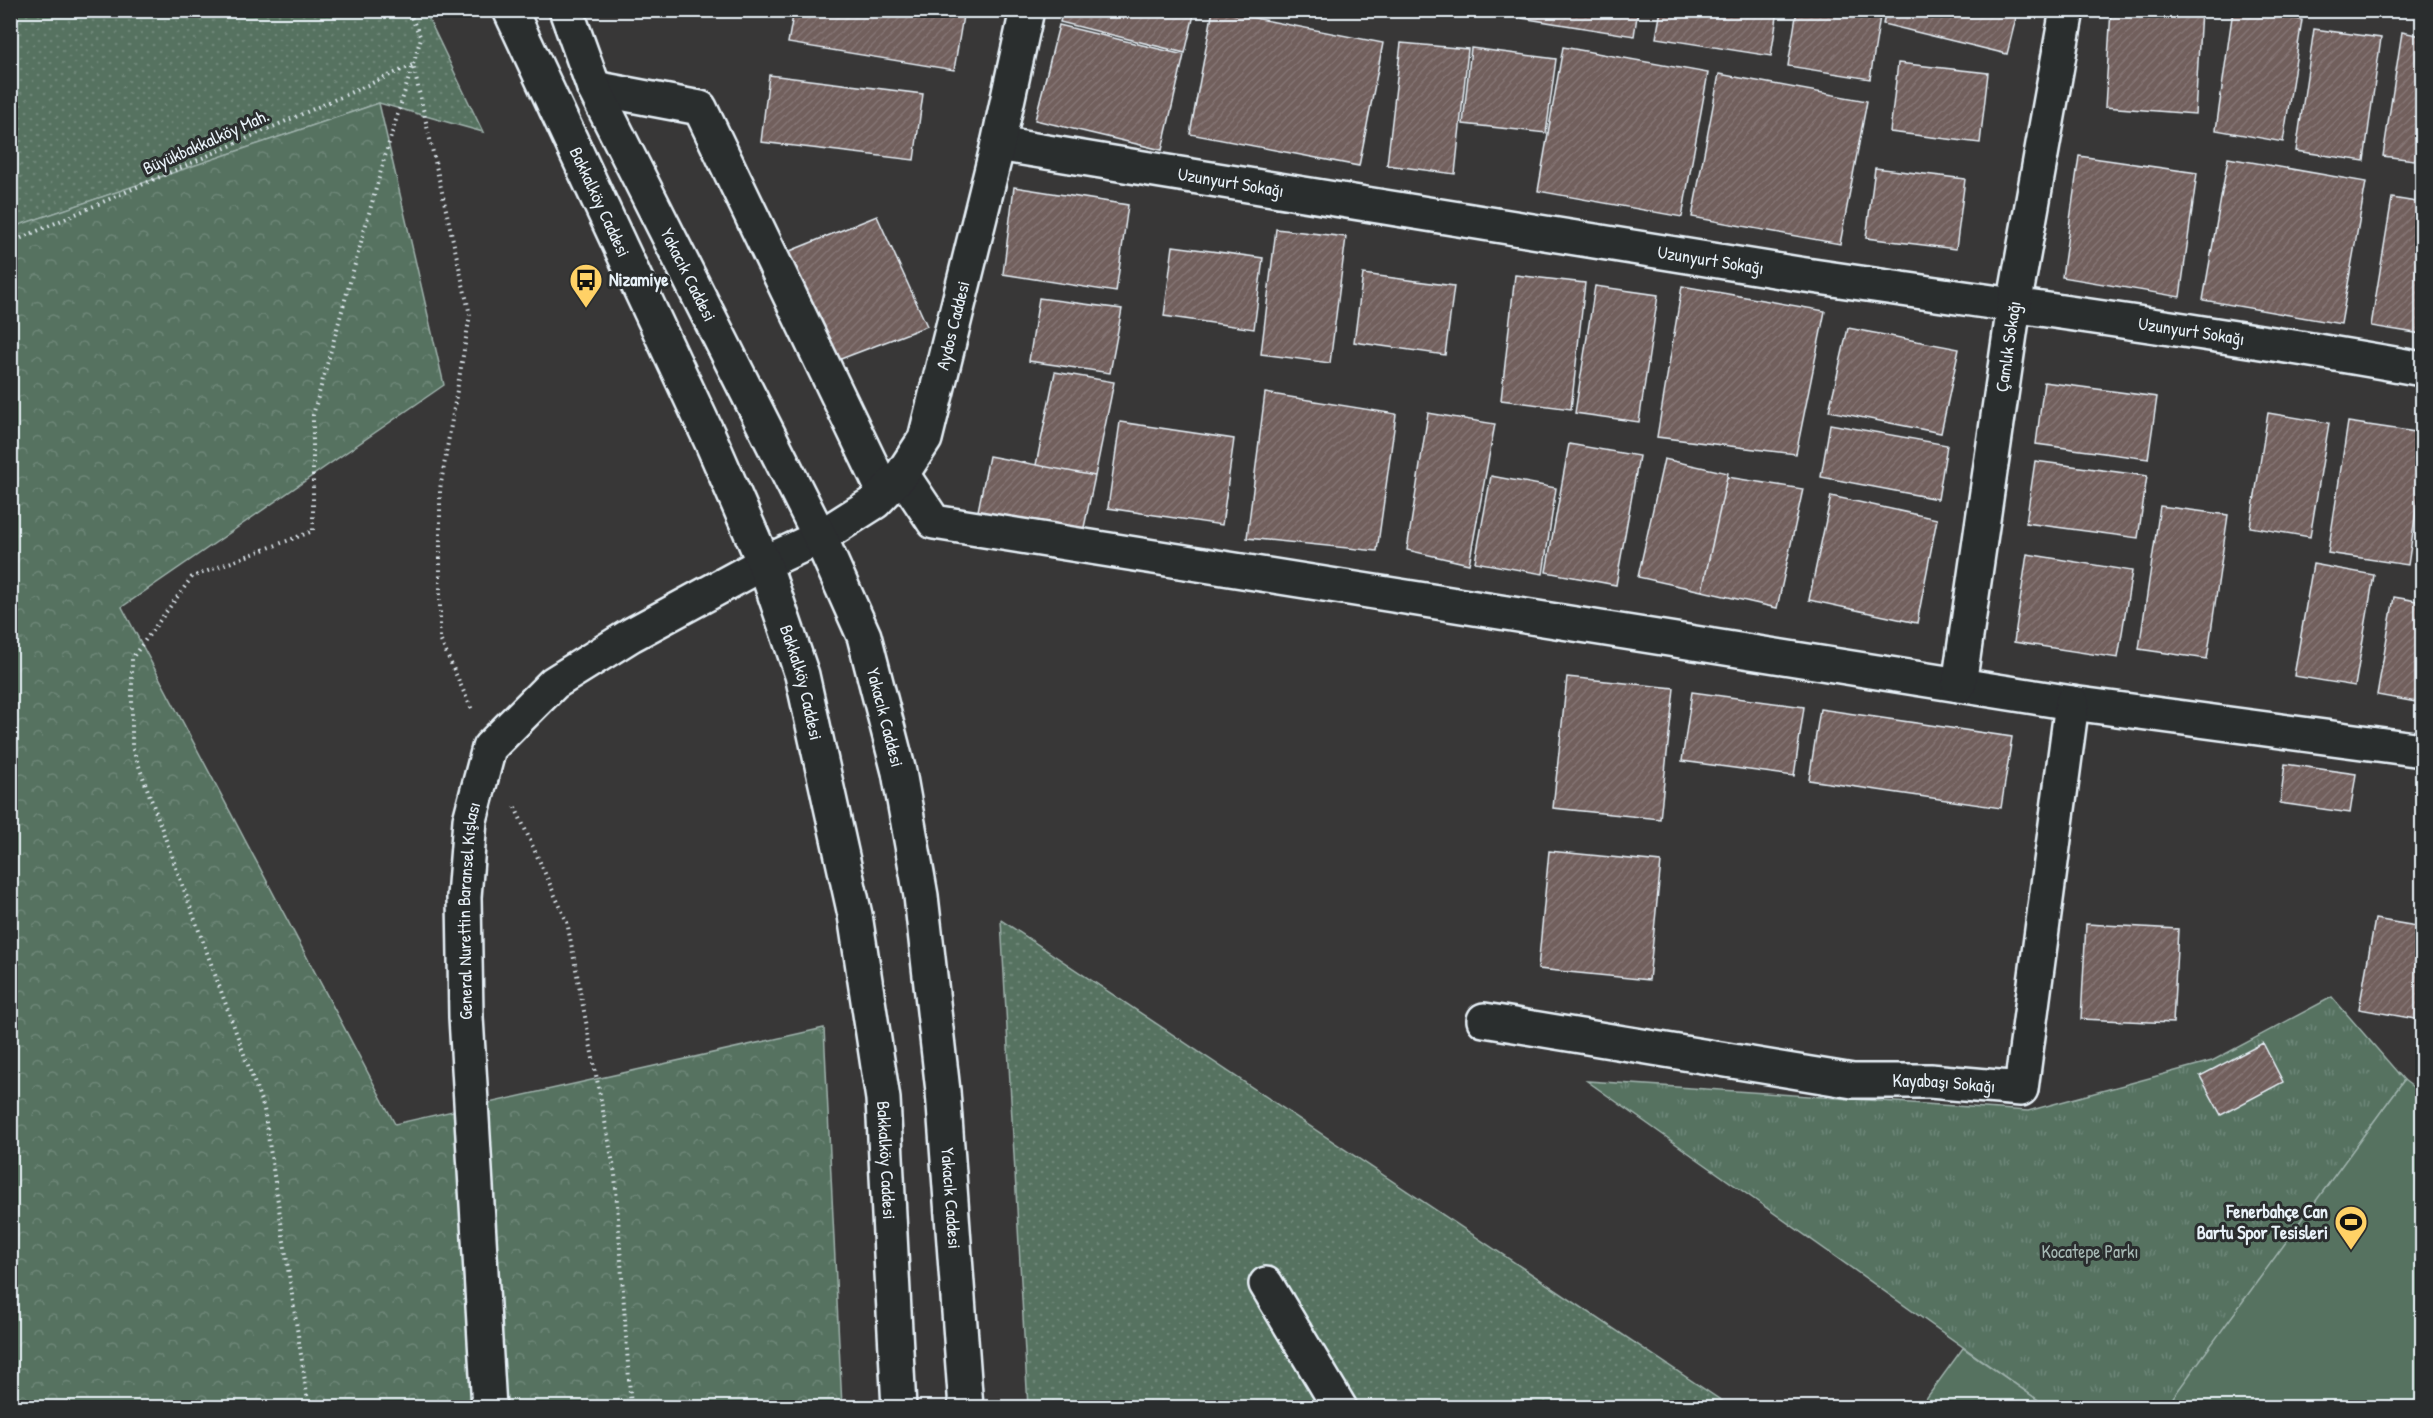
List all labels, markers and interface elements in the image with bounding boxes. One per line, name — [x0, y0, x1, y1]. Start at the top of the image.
street label: Büyükbakkalköy Mah. — [139, 103, 273, 181]
street label: Bakkalköy Caddesi — [564, 143, 636, 261]
street label: Uzunyurt Sokağı — [1176, 161, 1286, 203]
street label: Yakacık Caddesi — [655, 224, 722, 325]
street label: Uzunyurt Sokağı — [1656, 239, 1766, 280]
bus stop icon: Nizamiye — [568, 262, 604, 309]
place label: Nizamiye — [609, 267, 669, 293]
street label: Aydos Caddesi — [930, 278, 976, 372]
street label: Çamlık Sokağı — [1989, 299, 2027, 394]
street label: Uzunyurt Sokağı — [2137, 310, 2246, 351]
street label: Bakkalköy Caddesi — [774, 621, 829, 743]
street label: Yakacık Caddesi — [861, 665, 910, 770]
street label: General Nurettin Baransel Kışlası — [451, 799, 486, 1020]
street label: Kayabaşı Sokağı — [1893, 1068, 1996, 1099]
street label: Bakkalköy Caddesi — [871, 1100, 902, 1220]
street label: Yakacık Caddesi — [935, 1147, 967, 1250]
place label: Fenerbahçe Can Bartu Spor Tesisleri — [2197, 1199, 2328, 1246]
sports icon: Fenerbahçe Can Bartu Spor Tesisleri — [2333, 1204, 2369, 1251]
park label: Kocatepe Parkı — [2041, 1239, 2139, 1264]

